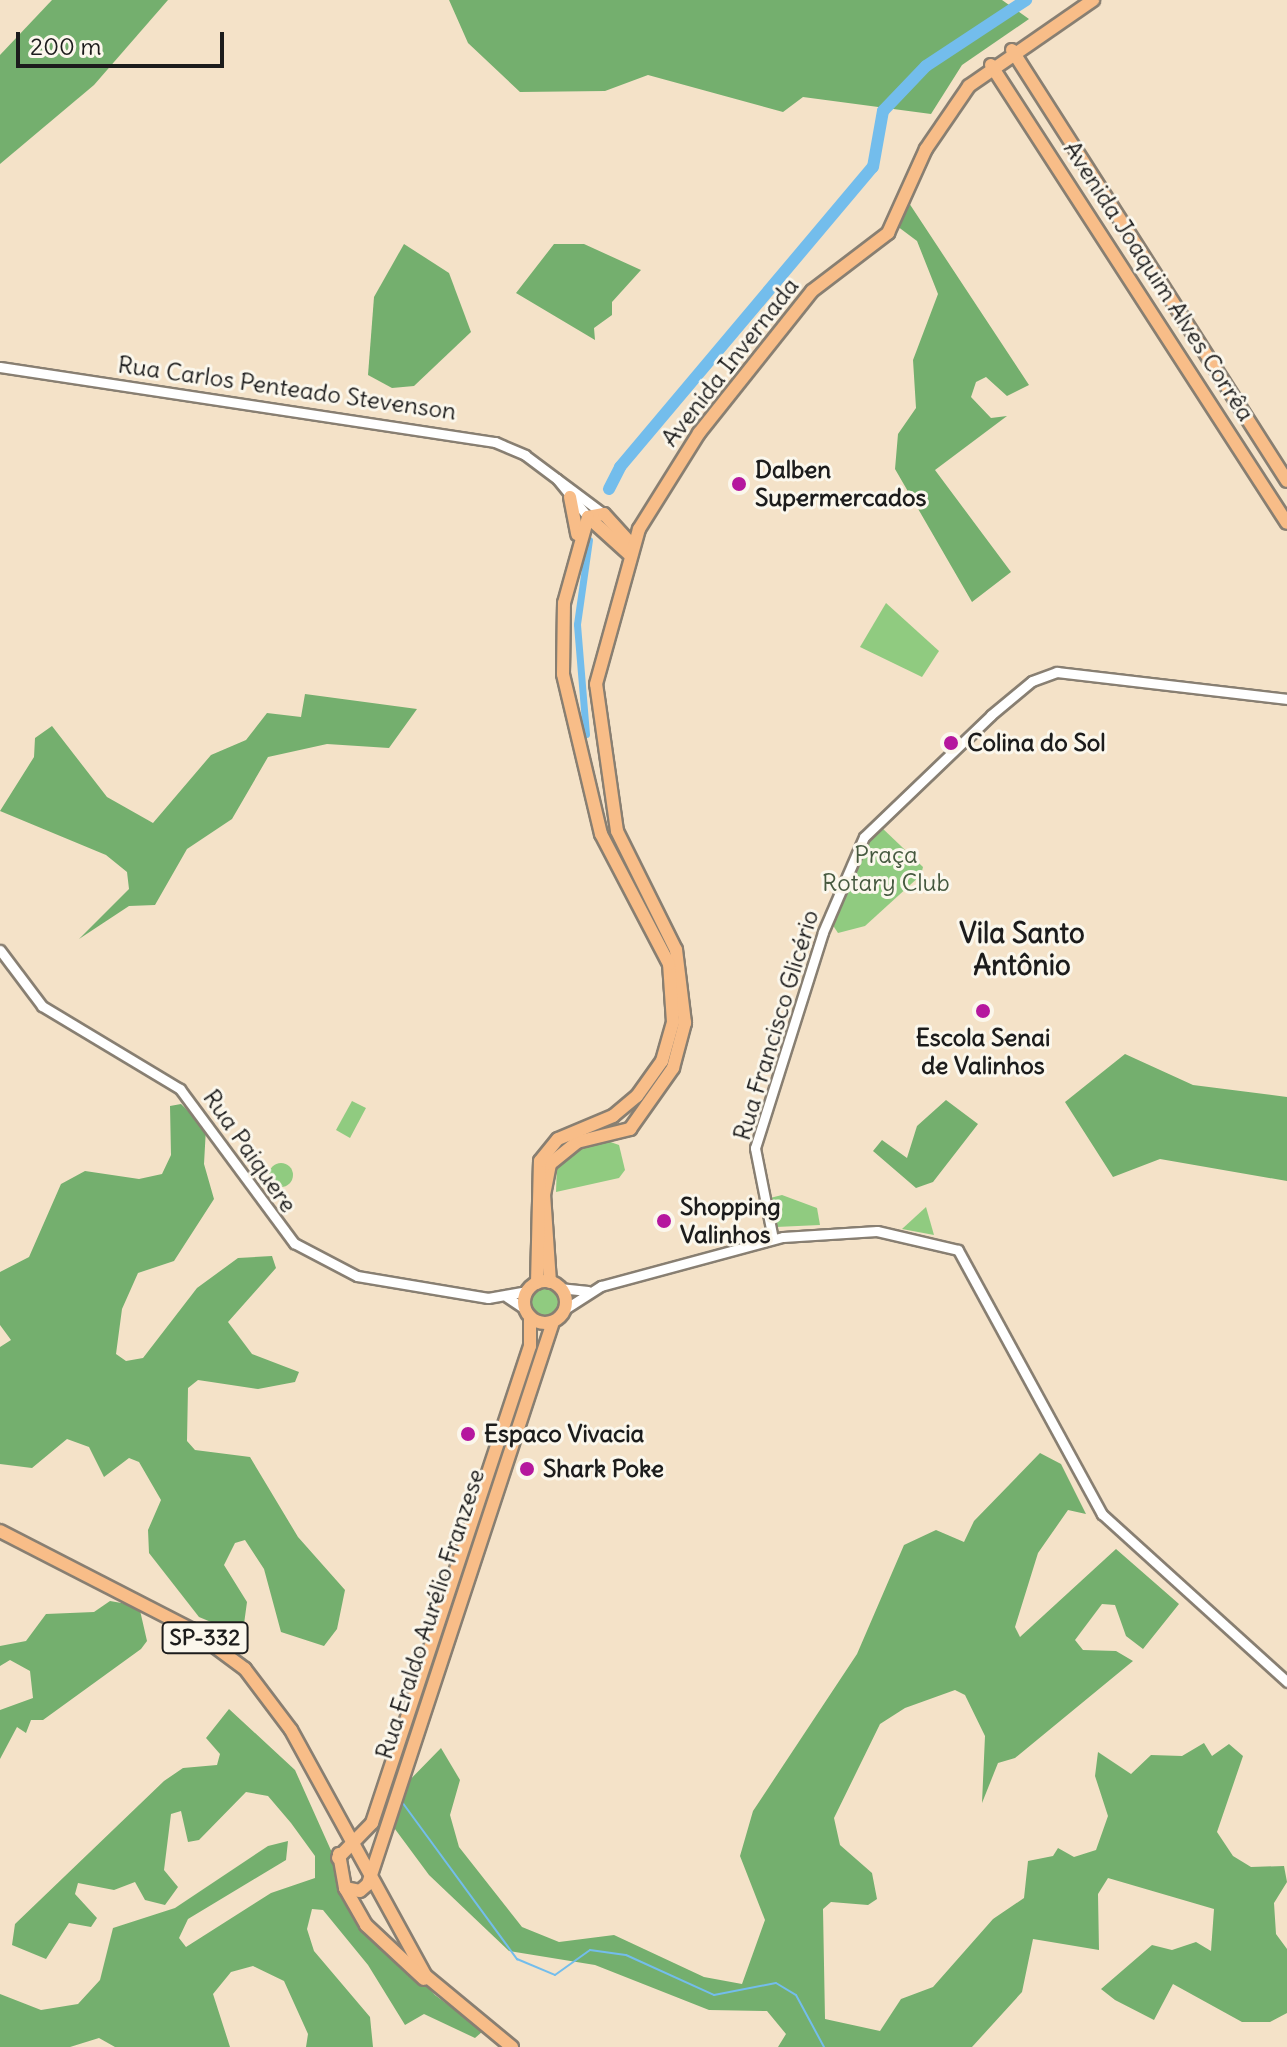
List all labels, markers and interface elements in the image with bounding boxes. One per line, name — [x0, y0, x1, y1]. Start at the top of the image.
scale bar — [20, 16, 228, 66]
text: 200 m — [30, 31, 102, 61]
street label: Avenida Joaquim Alves Corrêa — [1058, 136, 1260, 426]
street label: Avenida Invernada — [655, 272, 805, 452]
street label: Rua Carlos Penteado Stevenson — [116, 350, 458, 426]
place label: Dalben Supermercados — [755, 456, 926, 512]
marker: Dalben Supermercados — [730, 475, 748, 493]
place label: Colina do Sol — [967, 729, 1106, 757]
marker: Colina do Sol — [942, 734, 960, 752]
park label: Praça Rotary Club — [822, 841, 950, 897]
street label: Rua Francisco Glicério — [727, 906, 825, 1144]
district label: Vila Santo Antônio — [959, 916, 1085, 982]
marker: Escola Senai de Valinhos — [974, 1002, 992, 1020]
place label: Escola Senai de Valinhos — [916, 1024, 1050, 1080]
street label: Rua Paiquere — [197, 1084, 303, 1218]
place label: Shopping Valinhos — [680, 1193, 781, 1249]
marker: Shopping Valinhos — [655, 1212, 673, 1230]
place label: Espaco Vivacia — [484, 1420, 644, 1448]
marker: Espaco Vivacia — [459, 1425, 477, 1443]
place label: Shark Poke — [543, 1455, 664, 1483]
marker: Shark Poke — [518, 1460, 536, 1478]
street label: Rua Eraldo Aurélio Franzese — [369, 1465, 491, 1763]
road number: SP-332 — [161, 1620, 249, 1656]

